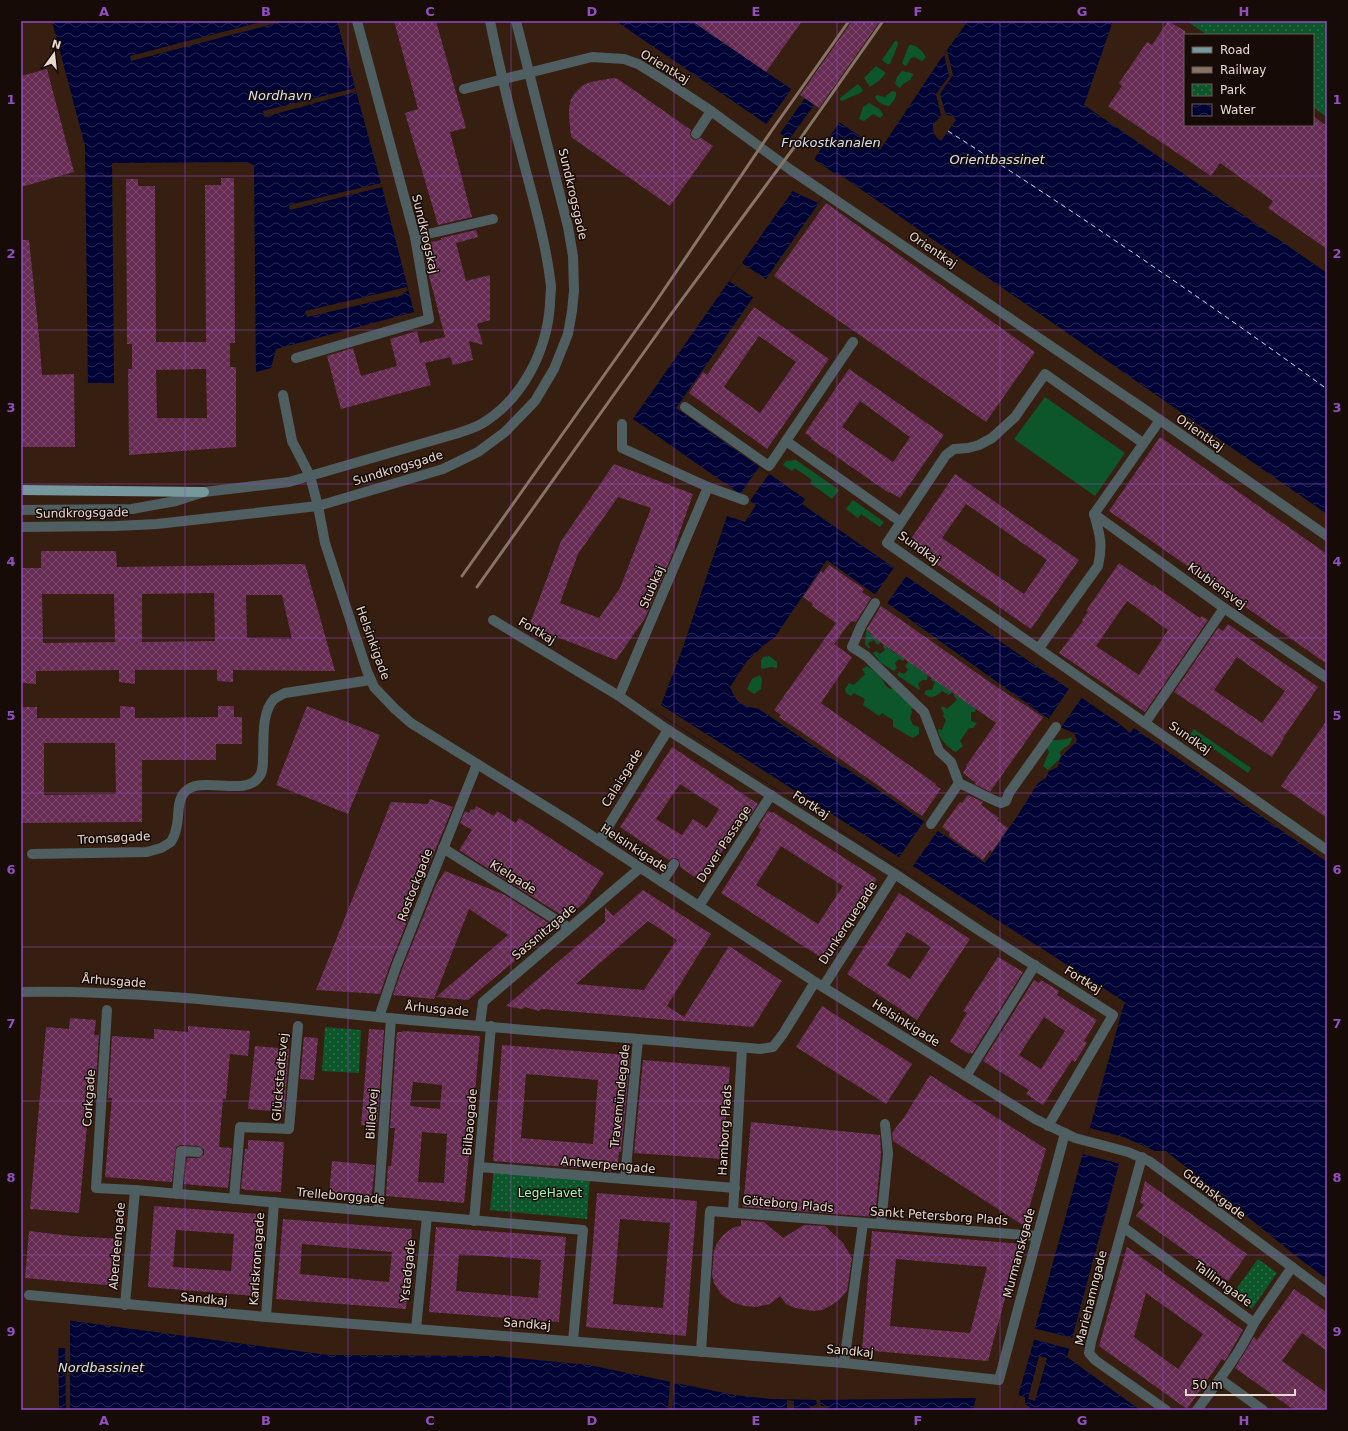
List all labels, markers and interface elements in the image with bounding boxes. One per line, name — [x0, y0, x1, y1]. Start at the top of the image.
text: A — [99, 4, 109, 19]
text: B — [261, 4, 271, 19]
text: C — [425, 4, 435, 19]
text: D — [587, 4, 598, 19]
text: E — [752, 4, 760, 19]
text: F — [914, 4, 922, 19]
text: G — [1077, 4, 1087, 19]
text: H — [1239, 4, 1249, 19]
north arrow — [34, 34, 74, 74]
legend — [1184, 34, 1314, 126]
text: N — [50, 37, 63, 52]
text: Road — [1220, 43, 1250, 57]
street label: Orientkaj — [638, 47, 692, 87]
text: Railway — [1220, 63, 1266, 77]
text: Park — [1220, 83, 1246, 97]
water label: Nordhavn — [248, 88, 312, 103]
text: 1 — [6, 92, 16, 107]
text: 1 — [1332, 92, 1342, 107]
text: Water — [1220, 103, 1256, 117]
water label: Frokostkanalen — [781, 135, 881, 150]
street label: Sundkrogsgade — [556, 147, 590, 241]
water label: Orientbassinet — [949, 152, 1046, 167]
street label: Sundkrogskaj — [409, 193, 441, 275]
street label: Orientkaj — [906, 229, 960, 271]
text: 2 — [6, 246, 16, 261]
text: 2 — [1332, 246, 1342, 261]
text: 3 — [6, 400, 16, 415]
text: 3 — [1332, 400, 1342, 415]
street label: Orientkaj — [1174, 412, 1226, 454]
street label: Sundkrogsgade — [351, 448, 445, 488]
street label: Sundkrogsgade — [35, 505, 129, 521]
street label: Sundkaj — [896, 528, 942, 568]
text: 4 — [6, 554, 16, 569]
text: 4 — [1332, 554, 1342, 569]
street label: Klubiensvej — [1185, 560, 1249, 612]
street label: Stubkaj — [637, 564, 667, 610]
street label: Helsinkigade — [353, 604, 393, 682]
street label: Fortkaj — [516, 614, 558, 648]
text: 5 — [6, 708, 16, 723]
text: 5 — [1332, 708, 1342, 723]
street label: Sundkaj — [1166, 719, 1214, 757]
street label: Calaisgade — [599, 746, 645, 810]
street label: Fortkaj — [790, 788, 832, 822]
street label: Dover Passage — [694, 803, 754, 885]
street label: Helsinkigade — [598, 821, 670, 875]
street label: Tromsøgade — [76, 829, 151, 847]
street label: Rostockgade — [395, 847, 435, 923]
street label: Kielgade — [487, 857, 539, 897]
text: 6 — [6, 862, 16, 877]
text: 6 — [1332, 862, 1342, 877]
street label: Dunkerquegade — [816, 879, 880, 967]
street label: Sassnitzgade — [509, 901, 579, 963]
street label: Fortkaj — [1062, 963, 1104, 997]
street label: Århusgade — [81, 971, 147, 990]
street label: Helsinkigade — [870, 997, 942, 1049]
street label: Århusgade — [404, 998, 470, 1019]
text: 7 — [6, 1016, 16, 1031]
text: 7 — [1332, 1016, 1342, 1031]
street label: Glückstadtsvej — [269, 1032, 291, 1122]
street label: Travemündegade — [607, 1043, 632, 1150]
street label: Corkgade — [80, 1069, 98, 1127]
street label: Hamborg Plads — [716, 1084, 734, 1176]
street label: Billedvej — [363, 1088, 381, 1140]
street label: Bilbaogade — [460, 1088, 480, 1156]
street label: Antwerpengade — [560, 1154, 656, 1176]
street label: Gdanskgade — [1180, 1166, 1248, 1222]
text: 8 — [6, 1170, 16, 1185]
text: 8 — [1332, 1170, 1342, 1185]
street label: Trelleborggade — [295, 1185, 386, 1207]
park label: LegeHavet — [518, 1186, 583, 1200]
street label: Göteborg Plads — [742, 1193, 834, 1215]
street label: Aberdeengade — [106, 1202, 128, 1290]
street label: Sankt Petersborg Plads — [869, 1204, 1009, 1228]
street label: Murmanskgade — [1000, 1207, 1038, 1299]
street label: Karlskronagade — [247, 1212, 267, 1306]
street label: Ystadgade — [398, 1239, 418, 1304]
street label: Mariehamngade — [1072, 1249, 1110, 1347]
street label: Tallinngade — [1191, 1258, 1255, 1310]
street label: Sandkaj — [180, 1290, 228, 1308]
street label: Sandkaj — [503, 1315, 551, 1333]
text: 9 — [6, 1324, 16, 1339]
text: 9 — [1332, 1324, 1342, 1339]
street label: Sandkaj — [826, 1342, 874, 1360]
water label: Nordbassinet — [58, 1360, 145, 1375]
scale bar — [1186, 1371, 1295, 1397]
text: 50 m — [1192, 1378, 1223, 1392]
text: A — [99, 1413, 109, 1428]
text: B — [261, 1413, 271, 1428]
text: C — [425, 1413, 435, 1428]
text: D — [587, 1413, 598, 1428]
text: E — [752, 1413, 760, 1428]
text: F — [914, 1413, 922, 1428]
text: G — [1077, 1413, 1087, 1428]
text: H — [1239, 1413, 1249, 1428]

